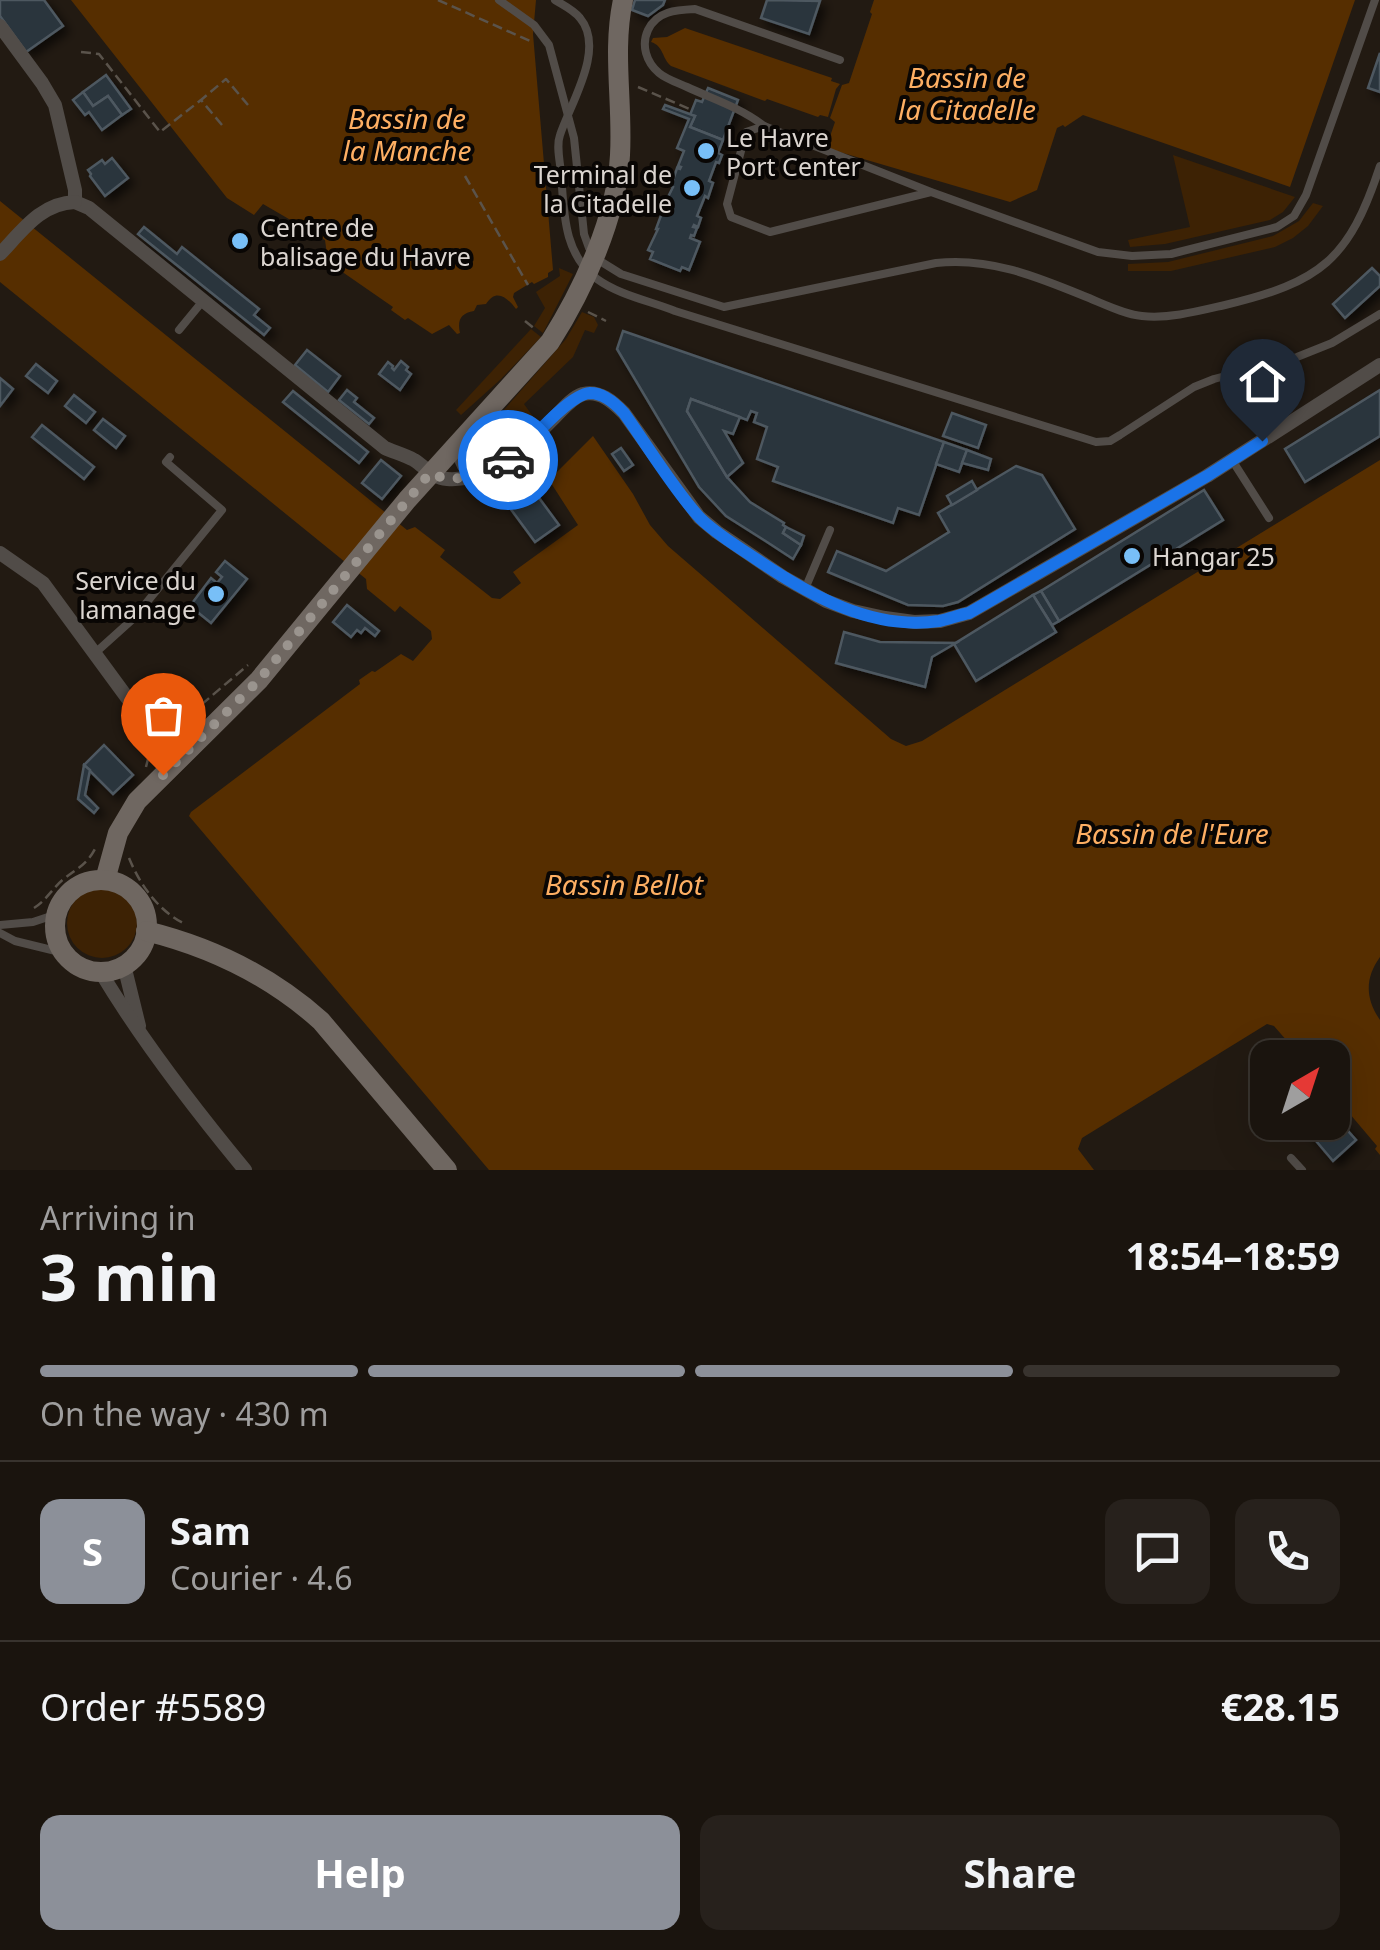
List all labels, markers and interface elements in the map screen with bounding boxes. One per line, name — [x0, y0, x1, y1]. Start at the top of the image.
water label: Bassin de la Citadelle — [898, 58, 1036, 128]
water label: Bassin de la Manche — [343, 99, 471, 169]
place label: Le Havre Port Center — [726, 120, 861, 183]
marker: Le Havre Port Center — [695, 140, 717, 162]
place label: Terminal de la Citadelle — [534, 157, 672, 220]
marker: Terminal de la Citadelle — [681, 177, 703, 199]
place label: Centre de balisage du Havre — [260, 210, 471, 273]
marker: Centre de balisage du Havre — [229, 230, 251, 252]
pin — [1220, 339, 1305, 442]
icon: home — [1235, 354, 1290, 409]
courier — [458, 410, 558, 510]
icon: car — [481, 433, 536, 488]
place label: Hangar 25 — [1152, 539, 1275, 573]
marker: Hangar 25 — [1121, 545, 1143, 567]
place label: Service du lamanage — [75, 563, 196, 626]
marker: Service du lamanage — [205, 583, 227, 605]
pin — [121, 673, 206, 776]
icon: bag — [136, 688, 191, 743]
water label: Bassin de l'Eure — [1075, 814, 1269, 852]
water label: Bassin Bellot — [545, 865, 705, 903]
north arrow — [1250, 1040, 1350, 1140]
map controls — [1250, 1040, 1350, 1140]
text: Arriving in — [40, 1196, 195, 1239]
text: 18:54–18:59 — [1126, 1229, 1340, 1281]
text: 3 min — [40, 1232, 219, 1320]
text: On the way · 430 m — [40, 1392, 329, 1435]
button: chat — [1105, 1499, 1210, 1604]
button: phone — [1235, 1499, 1340, 1604]
text: Sam — [170, 1504, 251, 1556]
text: S — [82, 1525, 103, 1577]
text: Courier · 4.6 — [170, 1556, 353, 1599]
text: Order #5589 — [40, 1680, 266, 1732]
text: €28.15 — [1221, 1680, 1340, 1732]
button: Help — [40, 1815, 680, 1930]
button: Share — [700, 1815, 1340, 1930]

